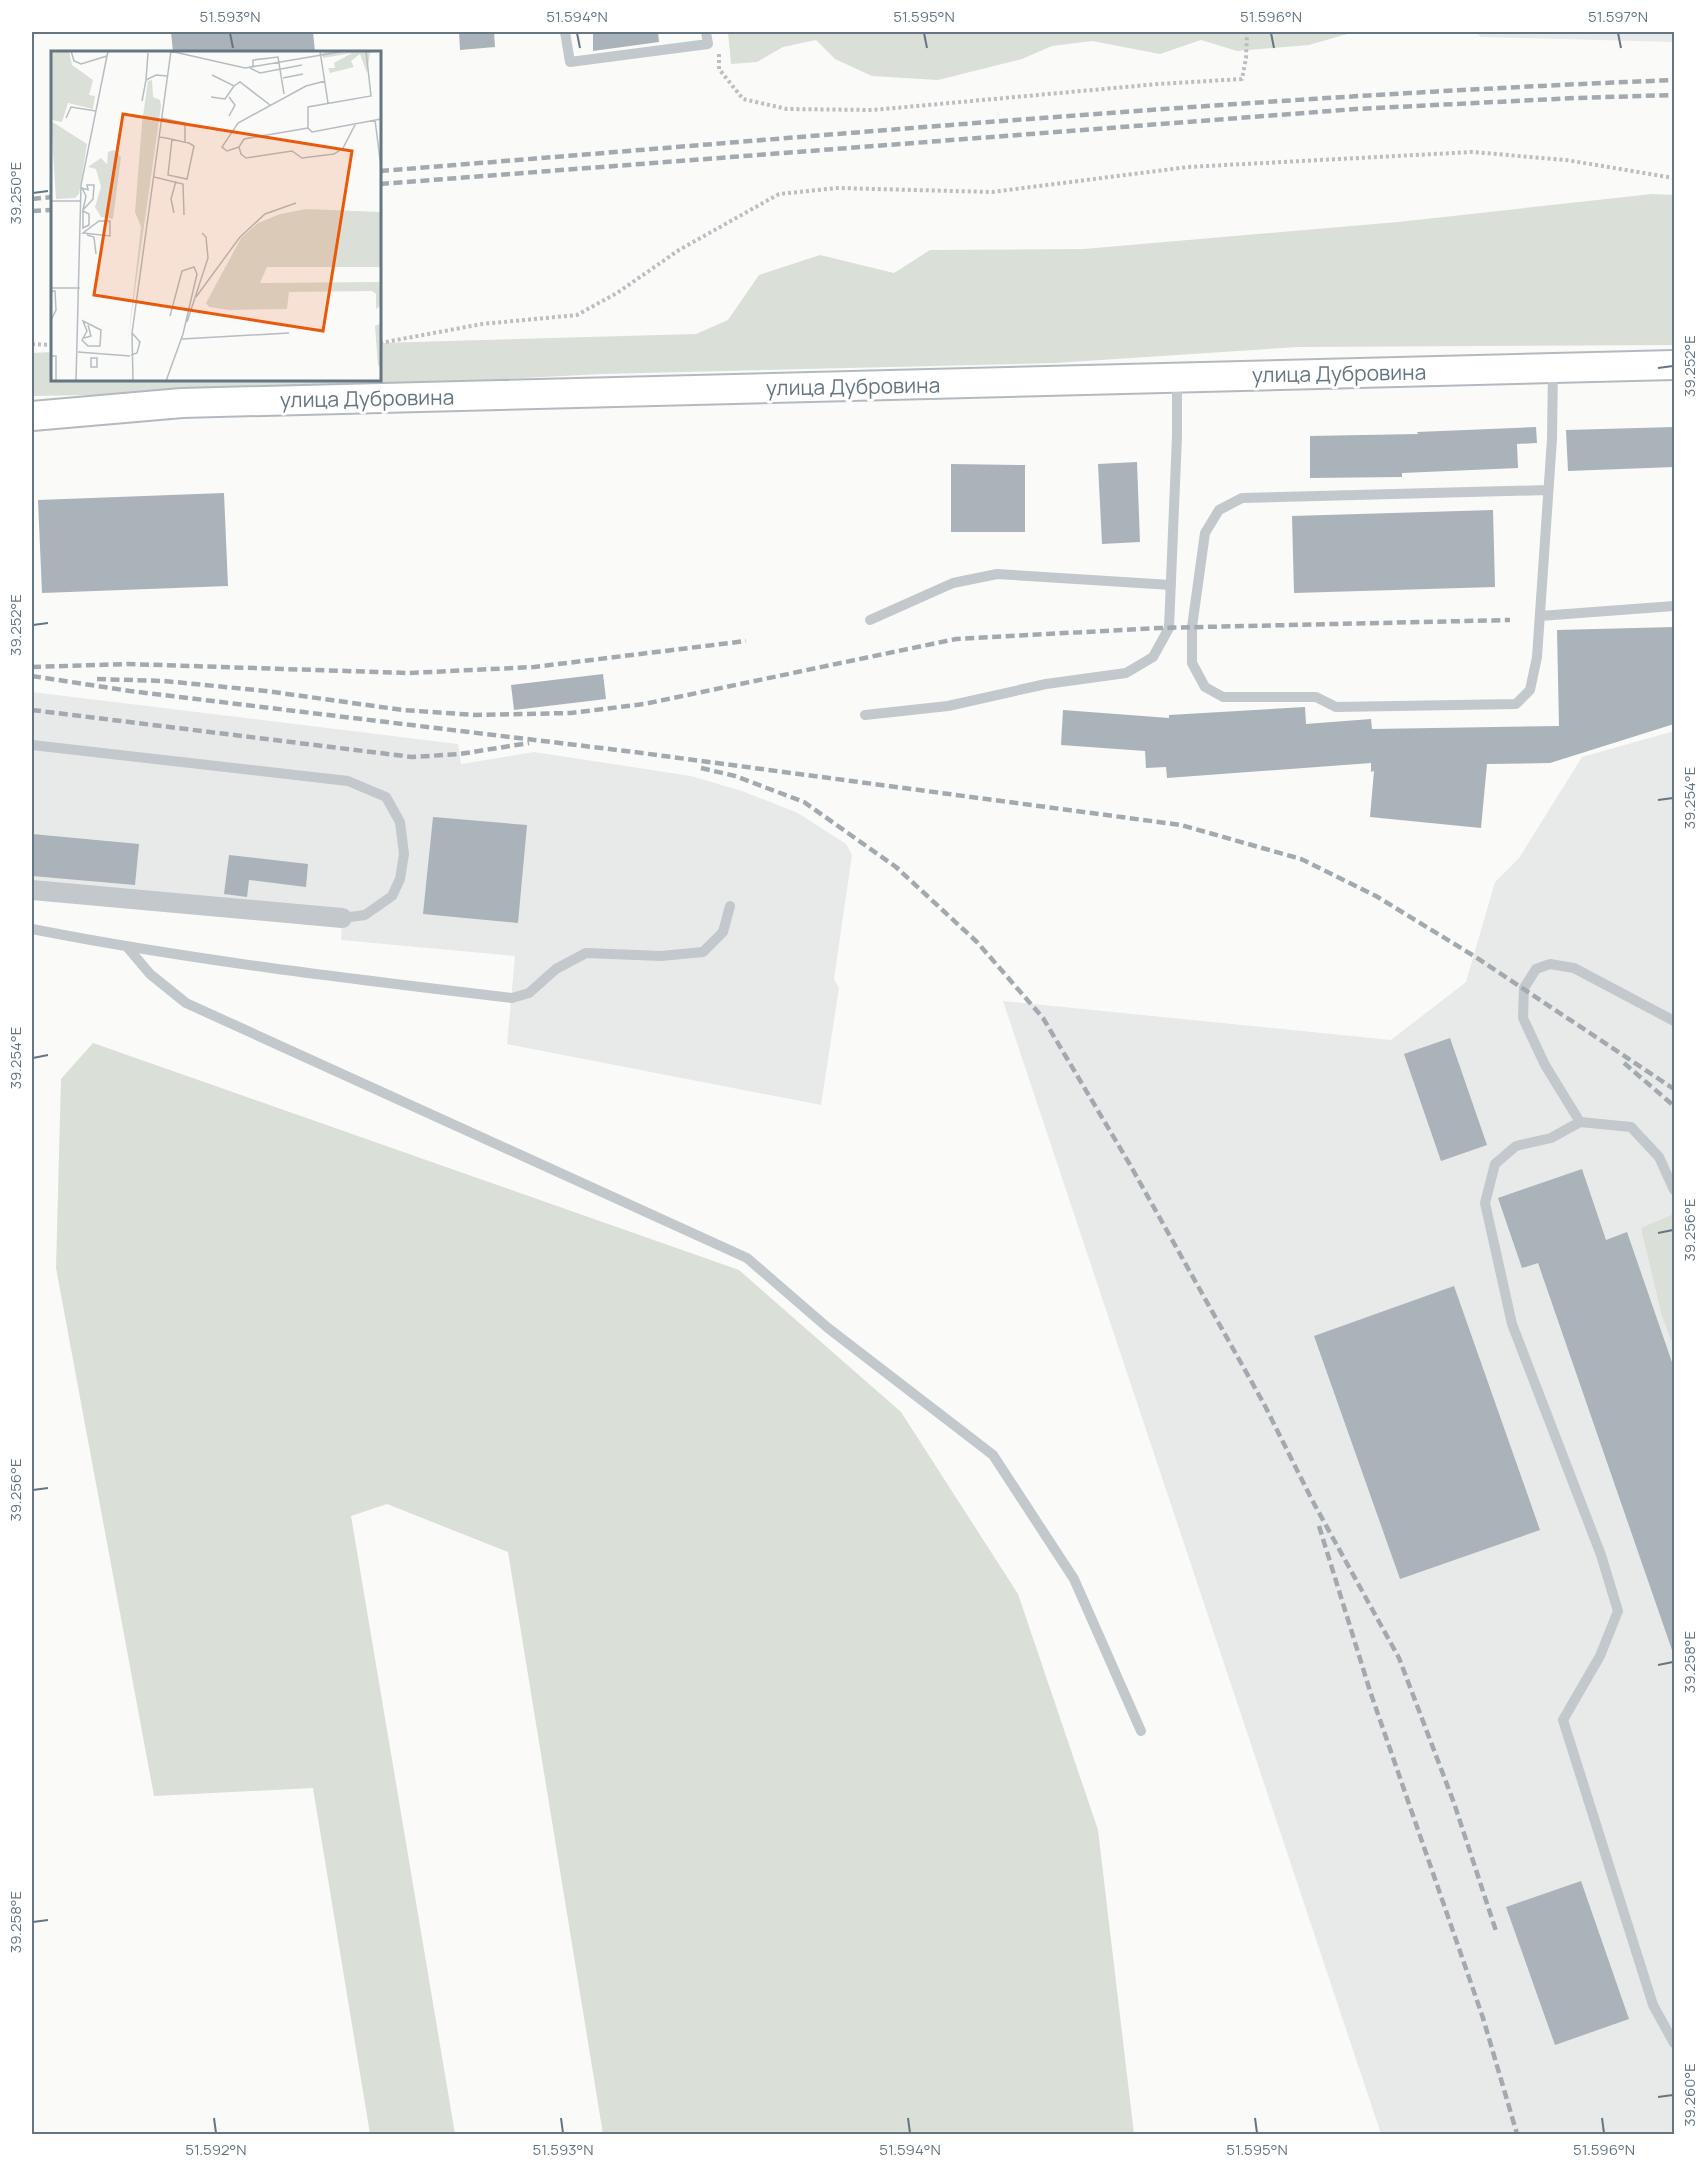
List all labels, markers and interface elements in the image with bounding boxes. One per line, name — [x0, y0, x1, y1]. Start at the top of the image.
text: 51.593°N — [200, 6, 261, 27]
text: 51.594°N — [546, 6, 608, 27]
text: 51.595°N — [893, 6, 955, 27]
text: 51.596°N — [1240, 6, 1302, 27]
text: 51.597°N — [1588, 6, 1648, 27]
inset map — [51, 51, 381, 381]
text: 39.250°E — [5, 162, 26, 224]
text: 39.252°E — [1679, 335, 1700, 397]
street label: улица Дубровина — [1252, 357, 1426, 389]
street label: улица Дубровина — [766, 370, 940, 402]
street label: улица Дубровина — [280, 382, 454, 414]
text: 39.252°E — [5, 594, 26, 656]
text: 39.254°E — [1679, 767, 1700, 829]
text: 39.254°E — [5, 1027, 26, 1089]
text: 39.256°E — [1679, 1199, 1700, 1261]
text: 39.256°E — [5, 1459, 26, 1521]
text: 39.258°E — [1679, 1631, 1700, 1693]
text: 39.258°E — [5, 1891, 26, 1953]
text: 39.260°E — [1679, 2063, 1700, 2127]
text: 51.592°N — [185, 2139, 247, 2160]
text: 51.593°N — [533, 2139, 594, 2160]
text: 51.594°N — [879, 2139, 941, 2160]
text: 51.595°N — [1226, 2139, 1288, 2160]
text: 51.596°N — [1573, 2139, 1635, 2160]

